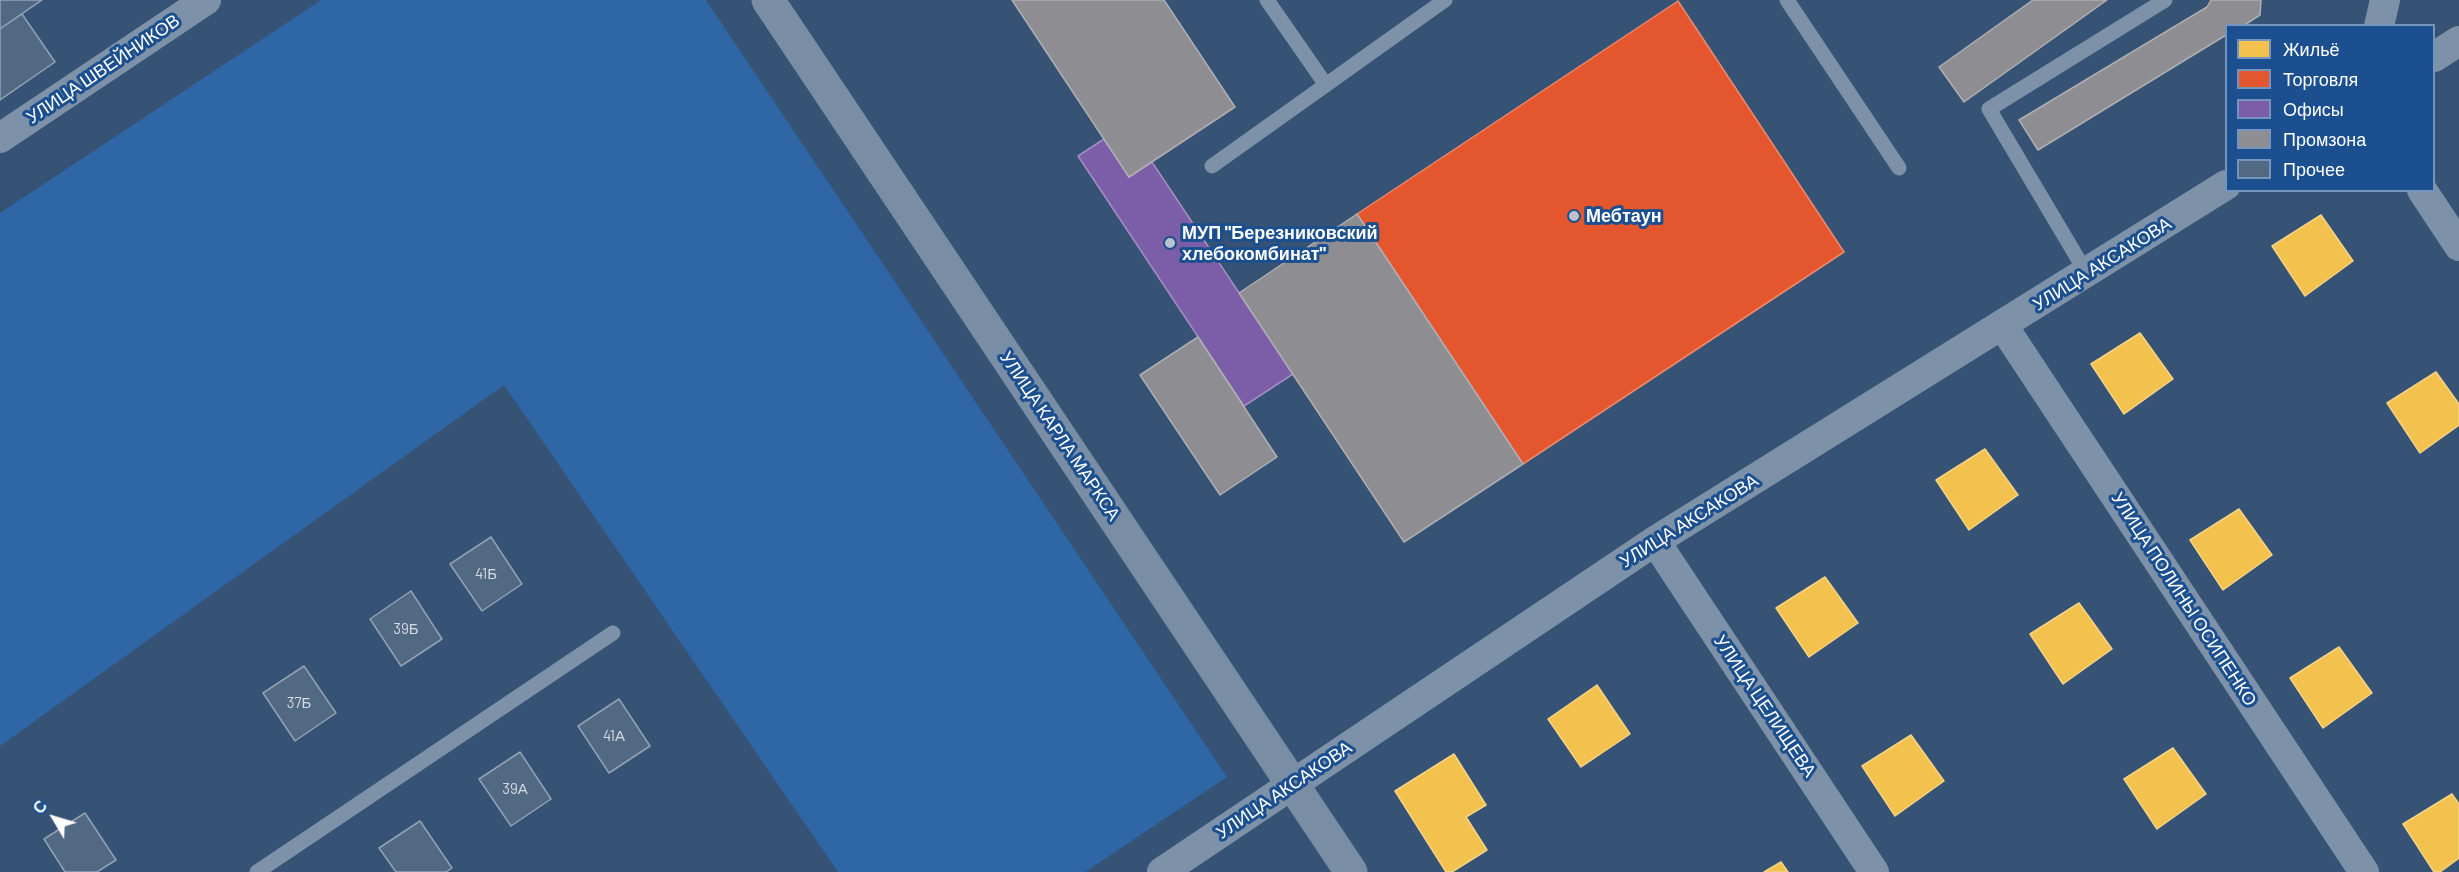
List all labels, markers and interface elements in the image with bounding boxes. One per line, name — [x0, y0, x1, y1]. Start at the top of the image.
street label: УЛИЦА ШВЕЙНИКОВ — [22, 10, 184, 128]
legend — [2225, 24, 2435, 192]
text: Жильё — [2283, 38, 2340, 60]
text: Торговля — [2283, 68, 2358, 90]
text: Офисы — [2283, 98, 2344, 120]
text: Промзона — [2283, 128, 2366, 150]
text: Прочее — [2283, 158, 2345, 180]
place label: Мебтаун — [1586, 205, 1662, 227]
marker: Мебтаун — [1567, 209, 1581, 223]
street label: УЛИЦА АКСАКОВА — [2029, 213, 2175, 315]
place label: МУП "Березниковский хлебокомбинат" — [1182, 222, 1378, 264]
marker: МУП "Березниковский хлебокомбинат" — [1163, 236, 1177, 250]
street label: УЛИЦА КАРЛА МАРКСА — [995, 347, 1125, 525]
street label: УЛИЦА АКСАКОВА — [1616, 470, 1762, 572]
street label: УЛИЦА ПОЛИНЫ ОСИПЕНКО — [2107, 488, 2261, 710]
house number: 41Б — [475, 565, 497, 583]
house number: 39Б — [393, 620, 419, 638]
street label: УЛИЦА ЦЕЛИЩЕВА — [1709, 631, 1821, 781]
house number: 37Б — [287, 694, 311, 712]
house number: 41А — [603, 727, 625, 745]
street label: УЛИЦА АКСАКОВА — [1212, 737, 1356, 843]
house number: 39А — [502, 780, 528, 798]
north arrow — [24, 788, 84, 848]
text: С — [28, 796, 50, 817]

